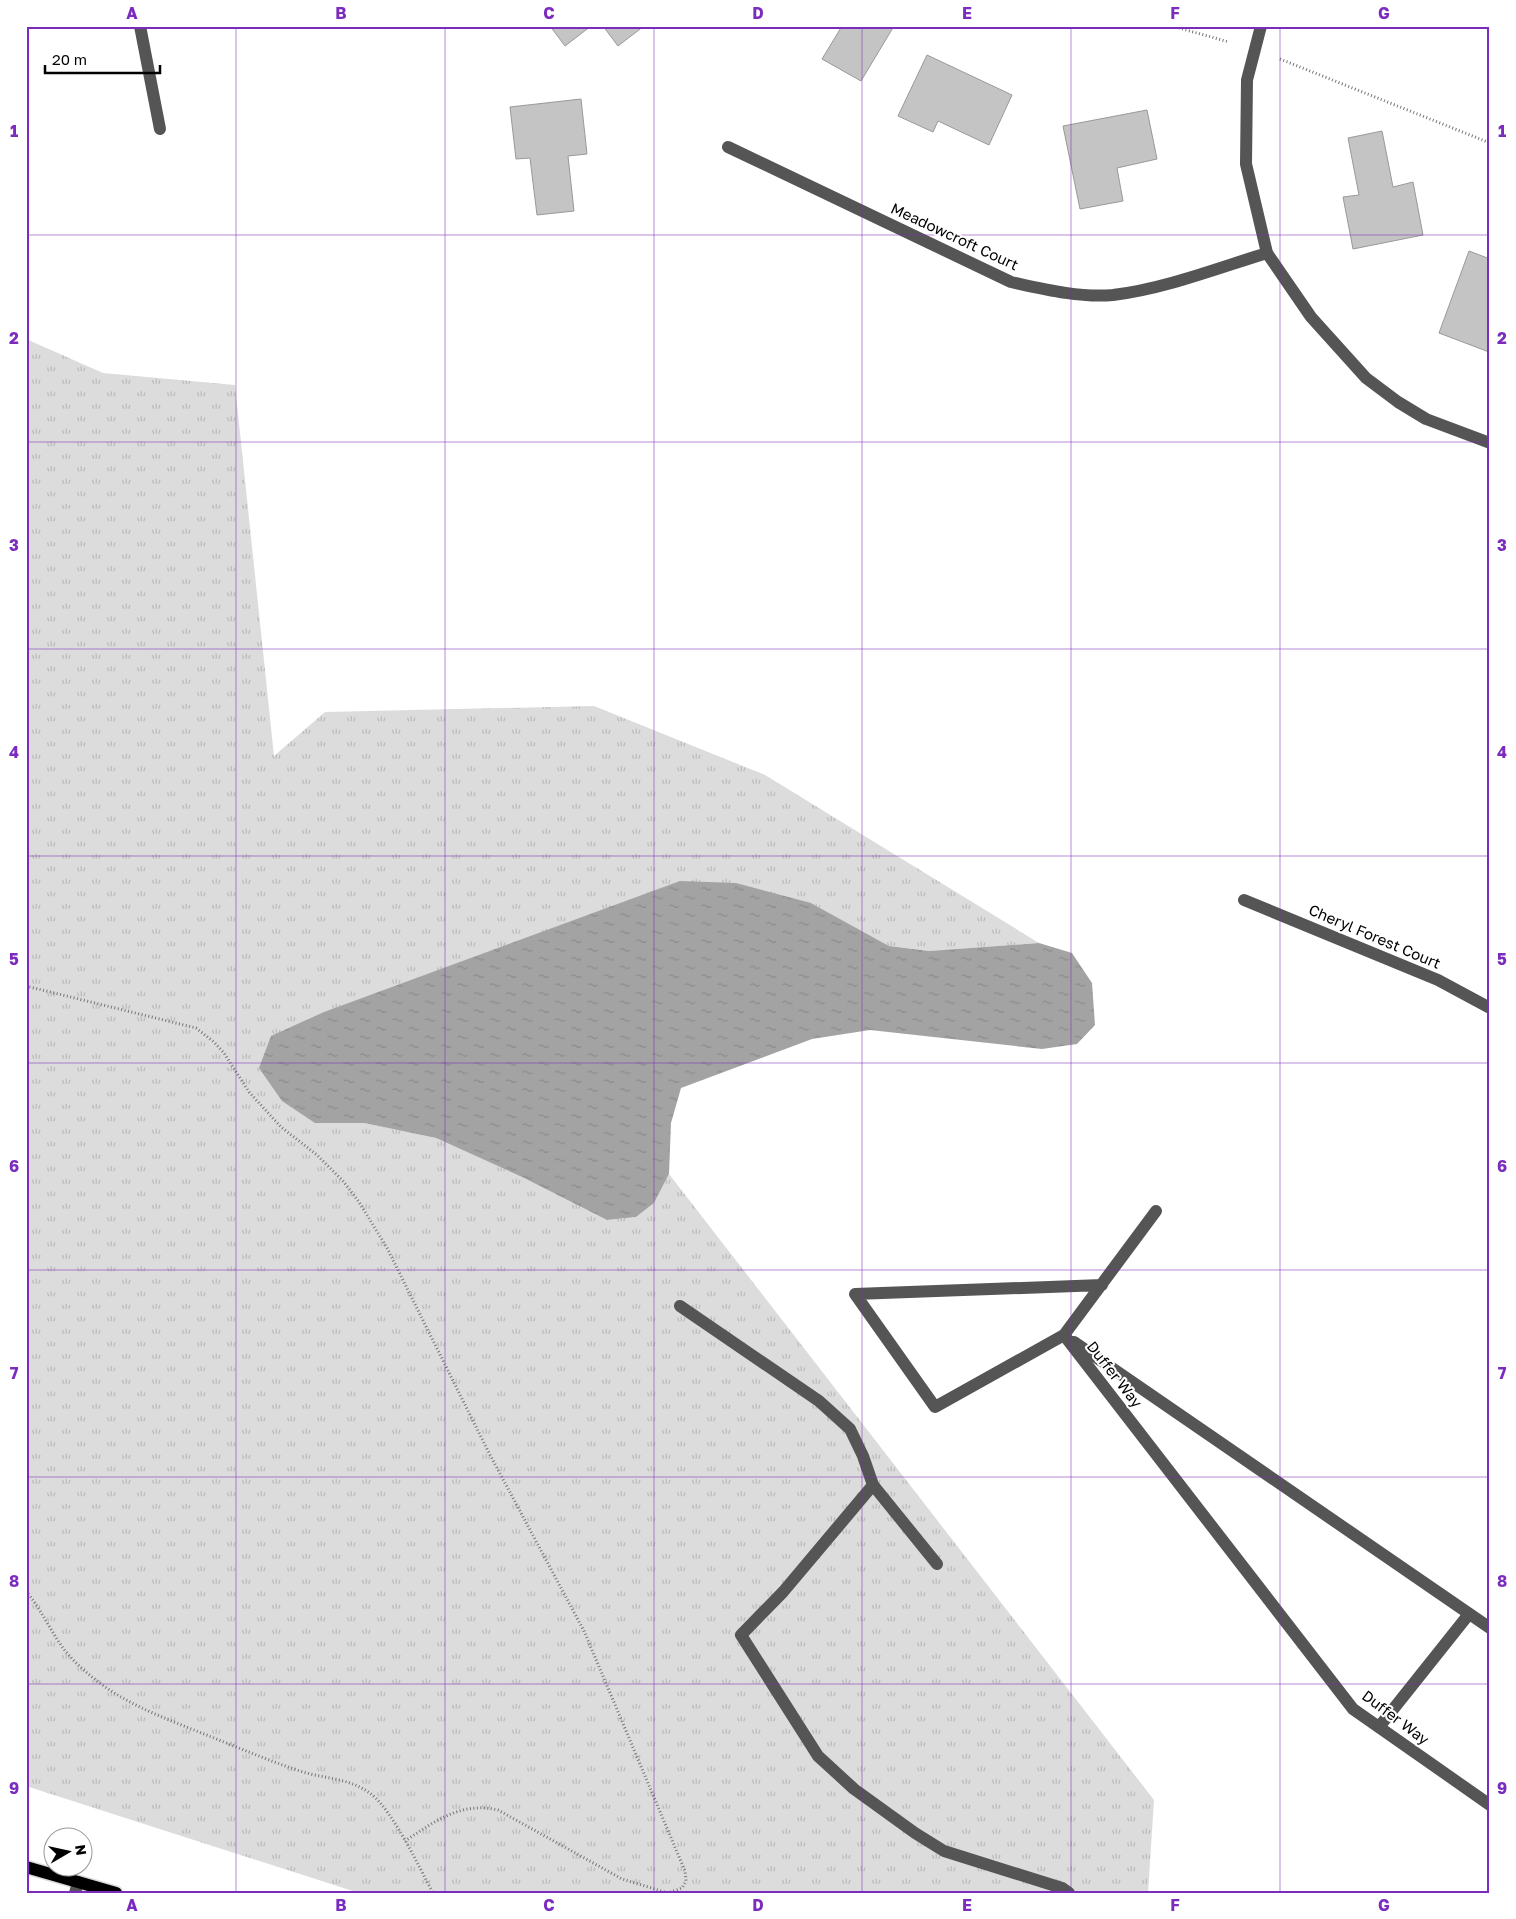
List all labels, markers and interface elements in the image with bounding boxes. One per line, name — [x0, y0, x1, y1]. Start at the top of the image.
text: A — [126, 3, 138, 23]
text: B — [335, 3, 347, 23]
text: C — [543, 3, 555, 23]
text: D — [752, 3, 764, 23]
text: E — [962, 3, 972, 23]
text: F — [1170, 3, 1180, 23]
text: G — [1378, 3, 1390, 23]
scale bar — [45, 42, 160, 74]
text: 20 m — [52, 50, 87, 68]
text: 1 — [10, 121, 18, 141]
text: 1 — [1498, 121, 1506, 141]
street label: Meadowcroft Court — [888, 199, 1022, 273]
text: 2 — [9, 328, 19, 348]
text: 2 — [1497, 328, 1507, 348]
text: 3 — [9, 535, 19, 555]
text: 3 — [1497, 535, 1507, 555]
text: 4 — [9, 742, 19, 762]
text: 4 — [1497, 742, 1507, 762]
street label: Cheryl Forest Court — [1306, 900, 1444, 972]
text: 5 — [9, 949, 19, 969]
text: 5 — [1497, 949, 1507, 969]
text: 6 — [9, 1156, 19, 1176]
text: 6 — [1497, 1156, 1507, 1176]
street label: Duffer Way — [1084, 1337, 1147, 1411]
text: 7 — [10, 1363, 19, 1383]
text: 7 — [1498, 1363, 1507, 1383]
text: 8 — [9, 1571, 19, 1591]
text: 8 — [1497, 1571, 1507, 1591]
street label: Duffer Way — [1359, 1686, 1434, 1748]
text: 9 — [9, 1778, 19, 1798]
text: 9 — [1497, 1778, 1507, 1798]
north arrow — [42, 1826, 92, 1876]
text: N — [72, 1843, 91, 1856]
text: A — [126, 1895, 138, 1915]
text: B — [335, 1895, 347, 1915]
text: C — [543, 1895, 555, 1915]
text: D — [752, 1895, 764, 1915]
text: E — [962, 1895, 972, 1915]
text: F — [1170, 1895, 1180, 1915]
text: G — [1378, 1895, 1390, 1915]

